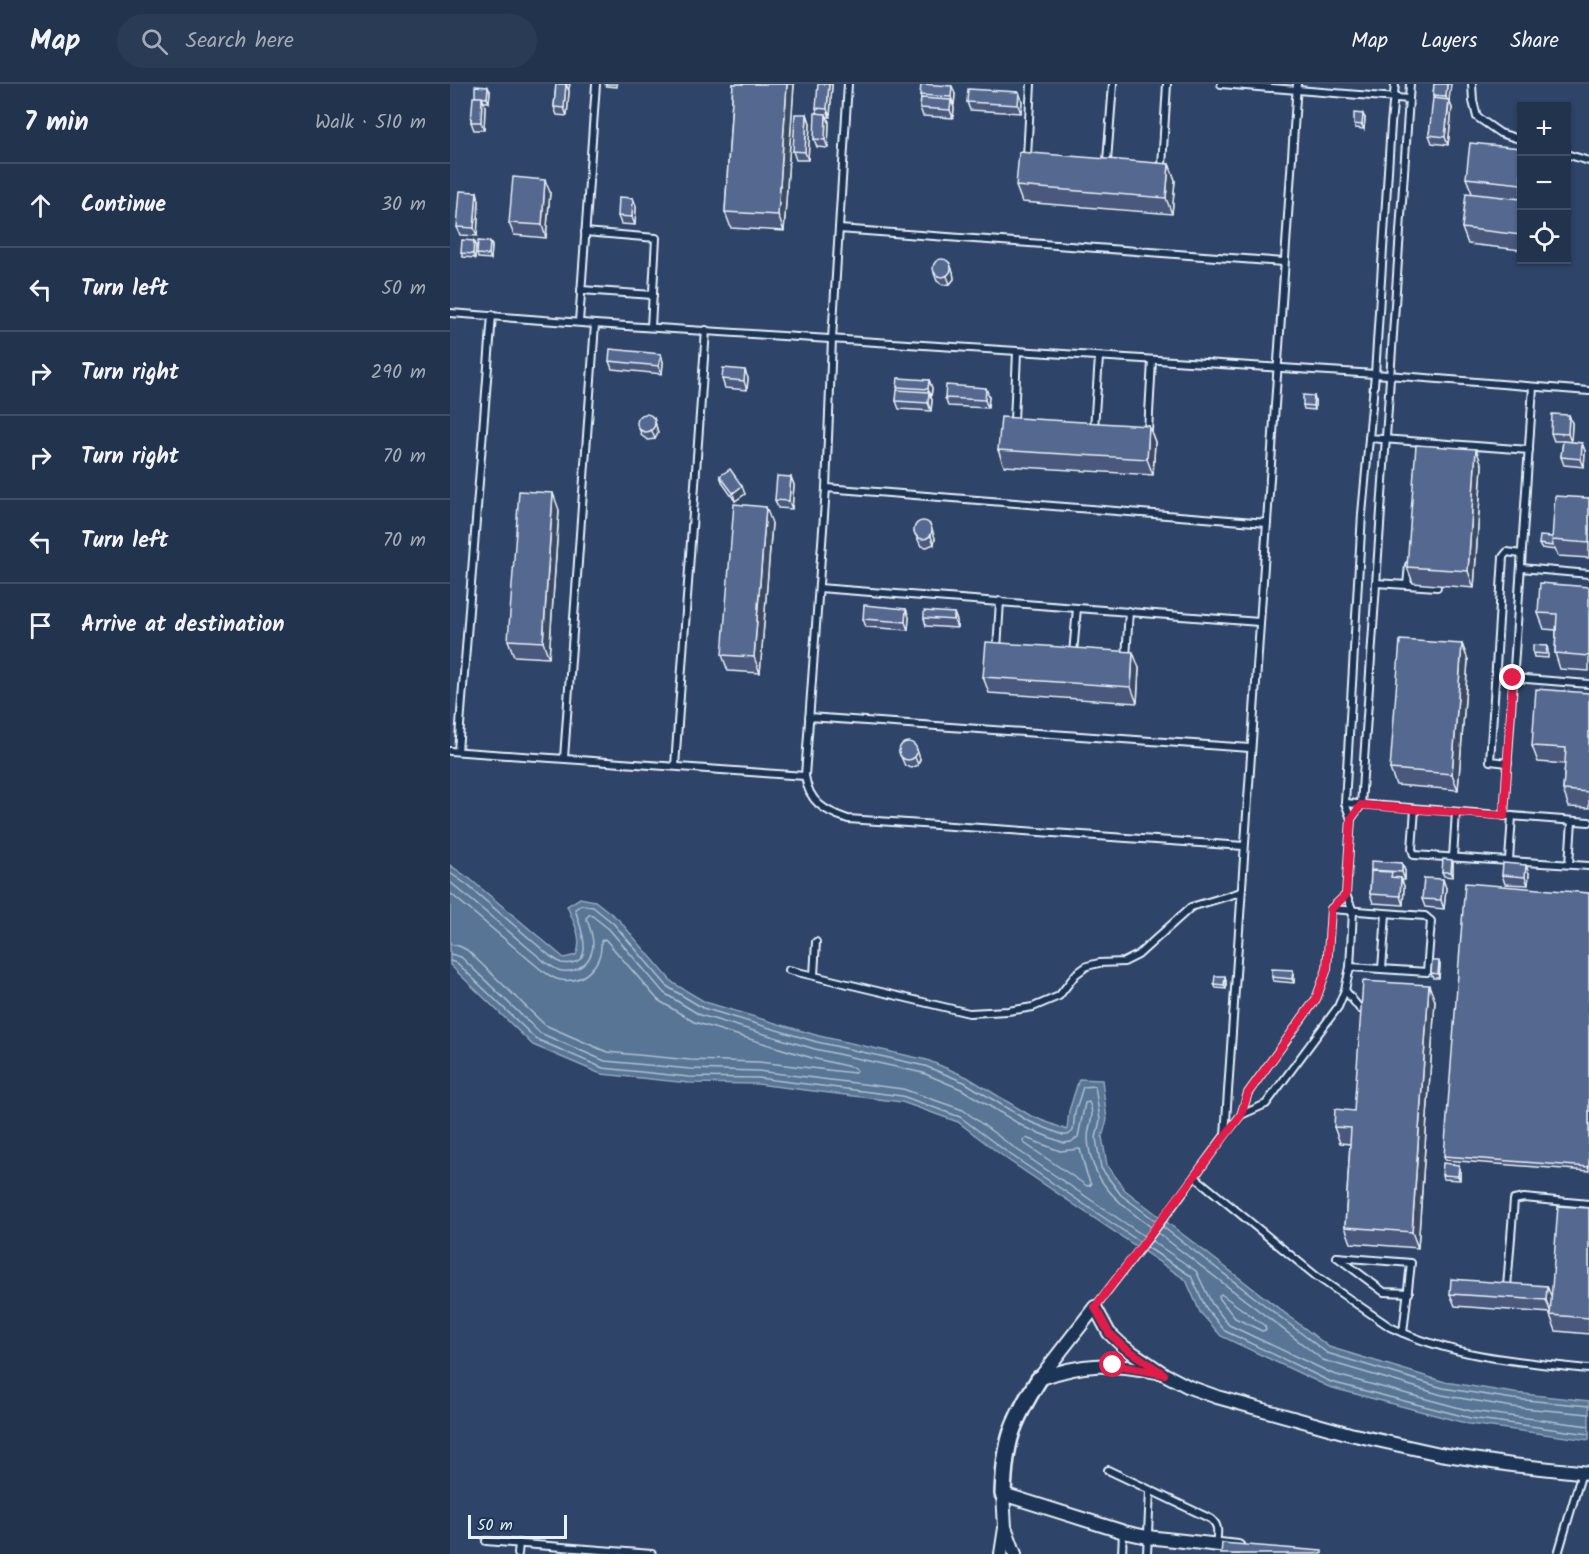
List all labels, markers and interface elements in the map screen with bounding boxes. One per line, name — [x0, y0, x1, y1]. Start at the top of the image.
search box — [117, 14, 537, 68]
text: Map — [30, 19, 81, 64]
text: Search here — [186, 24, 294, 59]
icon: search — [138, 25, 171, 58]
text: Map — [1351, 25, 1388, 58]
text: Layers — [1421, 25, 1477, 58]
text: Share — [1510, 25, 1559, 58]
text: 7 min — [24, 102, 89, 144]
map controls — [1517, 102, 1571, 264]
button: + — [1517, 102, 1571, 156]
text: Walk · 510 m — [315, 107, 426, 139]
button: − — [1517, 156, 1571, 210]
text: Continue — [81, 188, 166, 223]
icon: ahead — [24, 189, 57, 222]
text: 30 m — [381, 189, 426, 221]
button: locate — [1517, 210, 1571, 264]
text: Turn left — [81, 272, 168, 307]
icon: left — [24, 273, 57, 306]
text: 50 m — [381, 273, 426, 305]
text: Turn right — [81, 356, 179, 391]
icon: right — [24, 357, 57, 390]
text: 290 m — [371, 357, 426, 389]
text: Turn right — [81, 440, 179, 475]
icon: right — [24, 441, 57, 474]
text: 70 m — [383, 441, 426, 473]
text: Turn left — [81, 524, 168, 559]
icon: left — [24, 525, 57, 558]
text: 70 m — [383, 525, 426, 557]
text: Arrive at destination — [81, 608, 284, 643]
icon: arrive — [24, 609, 57, 642]
route end — [1499, 664, 1525, 690]
route start — [1099, 1351, 1125, 1377]
scale bar — [468, 1512, 567, 1540]
text: 50 m — [477, 1513, 513, 1538]

